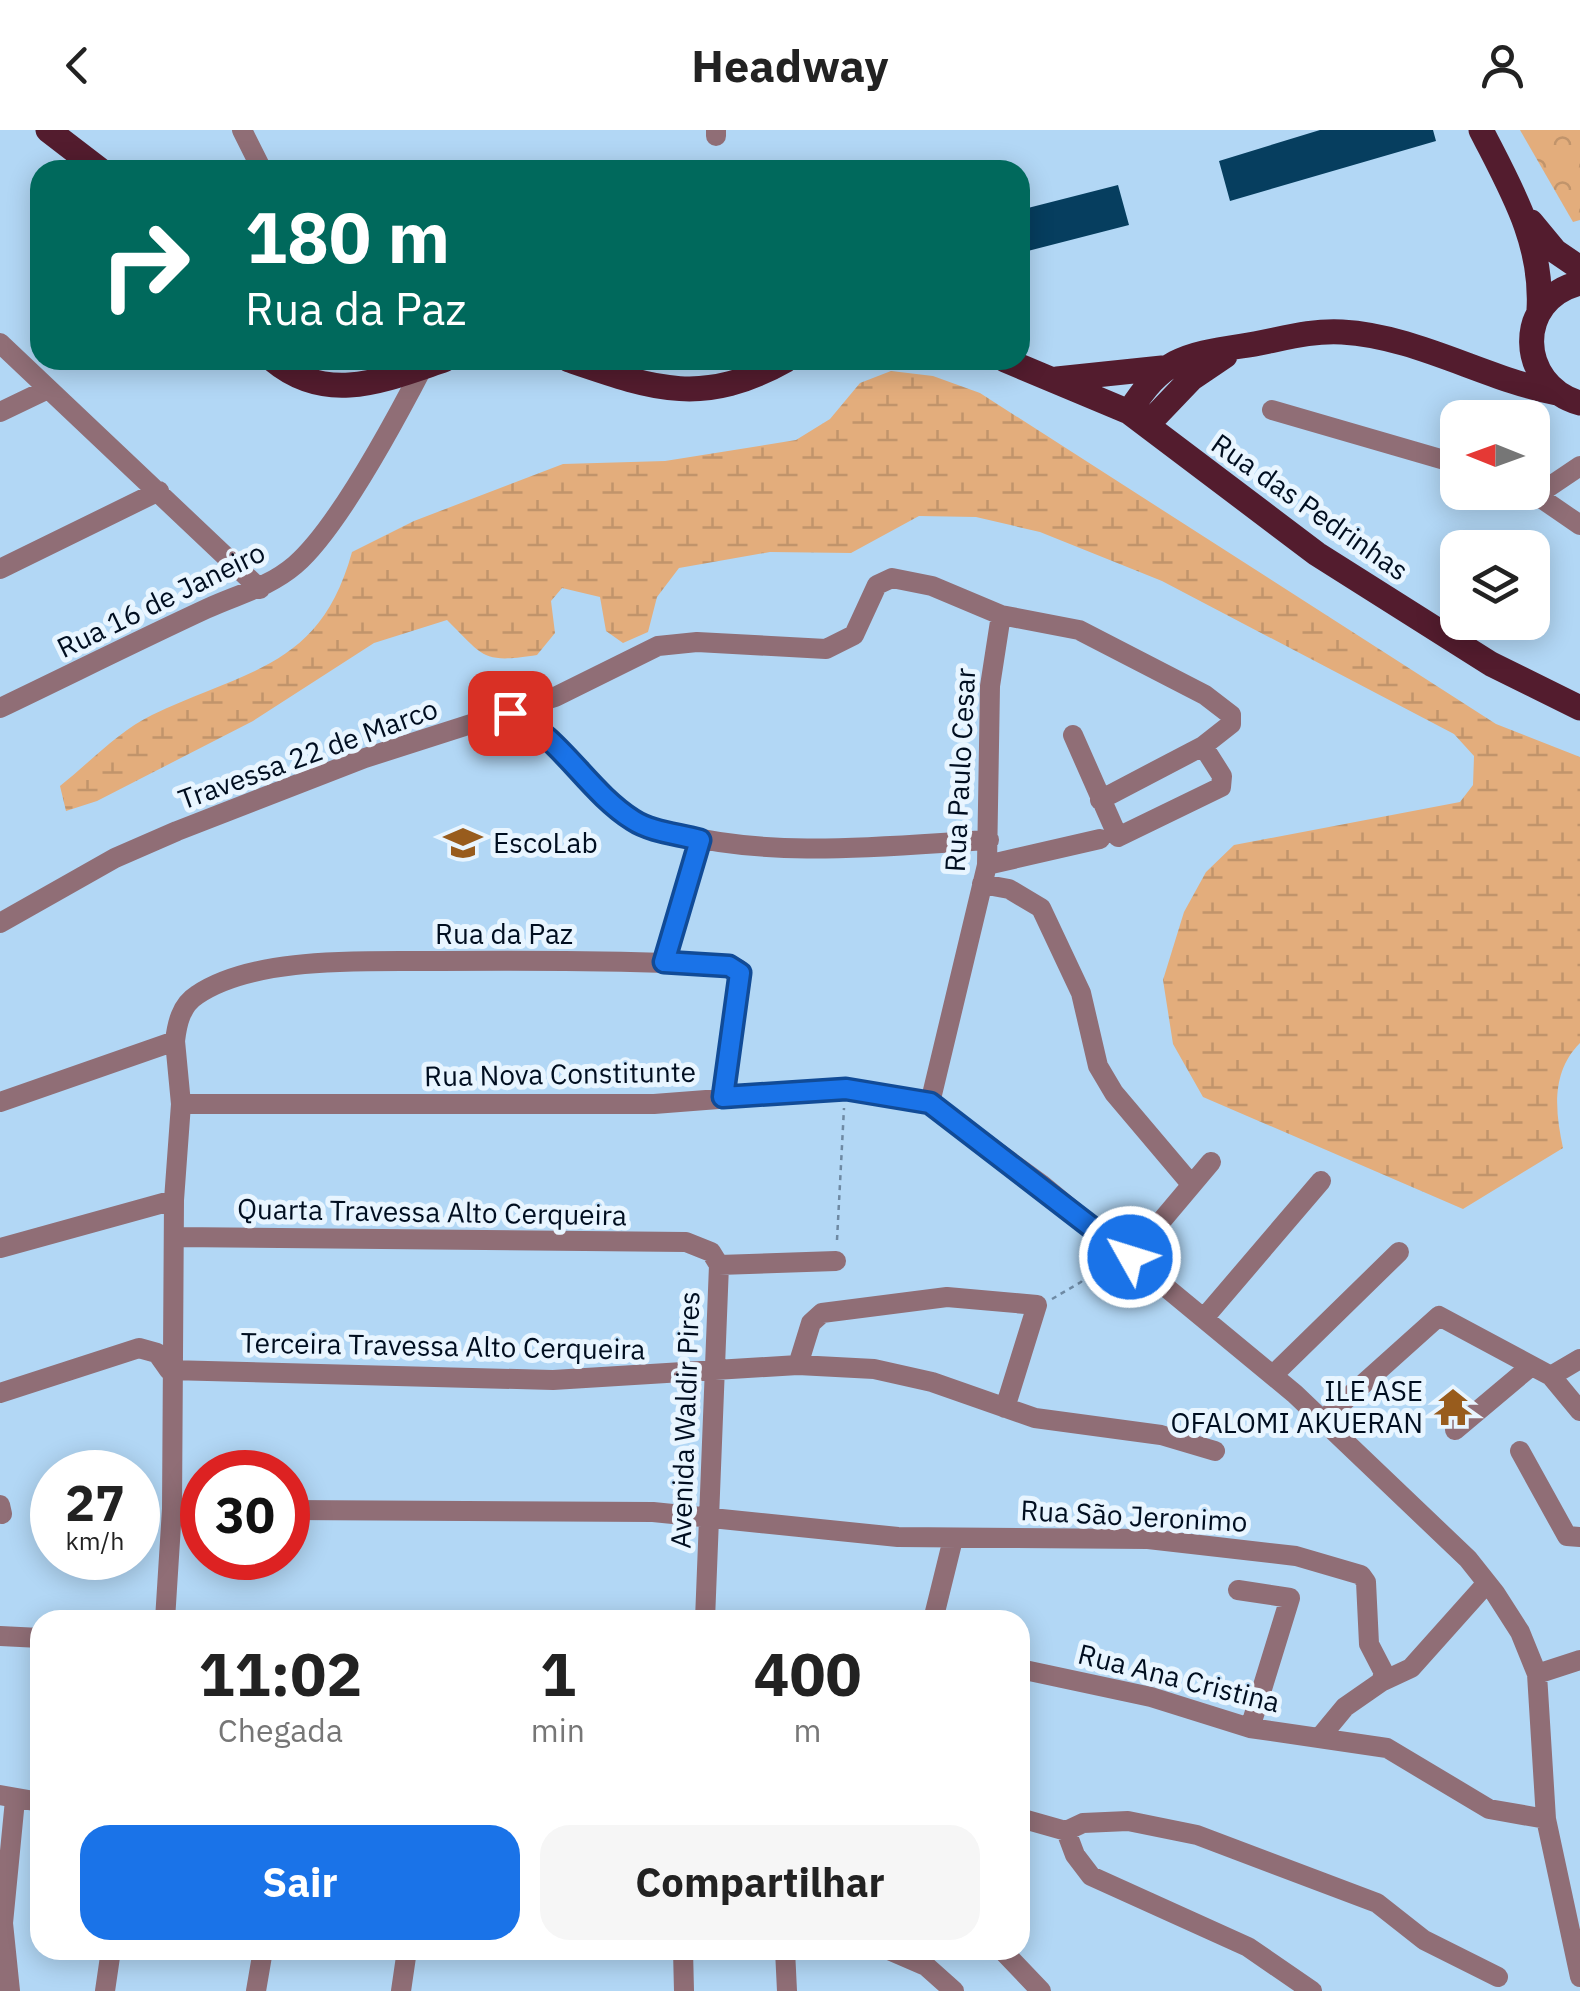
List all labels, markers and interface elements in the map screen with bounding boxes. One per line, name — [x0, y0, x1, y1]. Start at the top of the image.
text: Headway — [691, 36, 889, 94]
icon: back — [50, 38, 105, 93]
icon: person — [1475, 38, 1530, 93]
text: 180 m — [245, 191, 450, 282]
icon: right — [80, 200, 210, 330]
text: Rua da Paz — [245, 279, 467, 337]
north arrow — [1440, 400, 1550, 510]
map controls — [1440, 400, 1550, 640]
street label: Rua das Pedrinhas — [1204, 425, 1416, 588]
button: layers — [1440, 530, 1550, 640]
street label: Rua 16 de Janeiro — [51, 533, 271, 666]
street label: Rua Paulo Cesar — [936, 667, 983, 873]
pin — [468, 671, 553, 756]
icon: arrive — [483, 686, 538, 741]
street label: Travessa 22 de Marco — [173, 689, 442, 818]
school or university icon: EscoLab — [442, 822, 484, 864]
place label: EscoLab — [493, 824, 598, 861]
street label: Rua da Paz — [435, 915, 573, 952]
street label: Rua Nova Constitunte — [424, 1053, 696, 1094]
street label: Quarta Travessa Alto Cerqueira — [237, 1190, 627, 1233]
position arrow — [1078, 1205, 1182, 1309]
street label: Avenida Waldir Pires — [662, 1291, 707, 1549]
street label: Terceira Travessa Alto Cerqueira — [240, 1323, 646, 1368]
place label: ILE ASE OFALOMI AKUERAN — [1171, 1372, 1423, 1441]
temple icon: ILE ASE OFALOMI AKUERAN — [1432, 1386, 1474, 1428]
speed limit sign: 30 — [180, 1450, 310, 1580]
text: 27 — [65, 1470, 125, 1535]
street label: Rua São Jeronimo — [1020, 1491, 1249, 1540]
text: km/h — [66, 1524, 124, 1557]
text: 11:02 — [199, 1634, 362, 1713]
text: 1 — [540, 1634, 576, 1713]
text: 400 — [753, 1634, 861, 1713]
street label: Rua Ana Cristina — [1074, 1635, 1284, 1720]
text: Chegada — [218, 1709, 343, 1751]
text: min — [531, 1709, 585, 1751]
text: m — [794, 1709, 821, 1751]
button: Sair — [80, 1825, 520, 1940]
button: Compartilhar — [540, 1825, 980, 1940]

